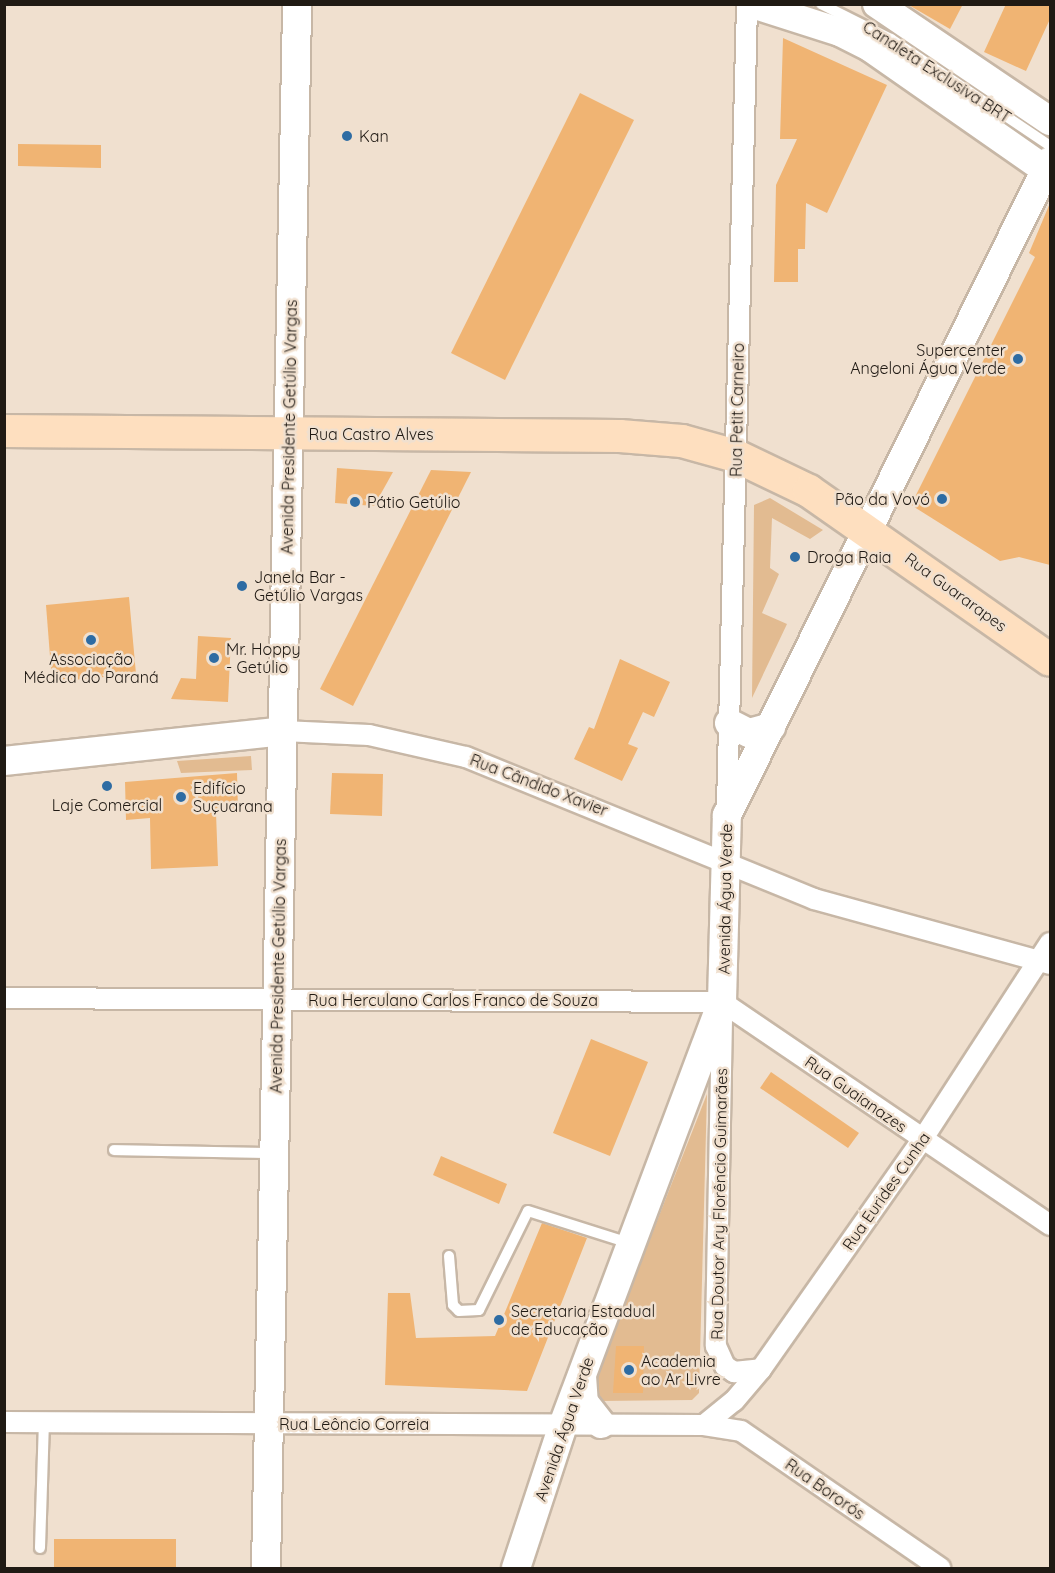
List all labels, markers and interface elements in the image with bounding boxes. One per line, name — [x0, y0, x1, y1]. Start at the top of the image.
street label: Canaleta Exclusiva BRT — [859, 17, 1015, 127]
place label: Kan — [359, 126, 389, 146]
marker: Kan — [340, 129, 354, 143]
street label: Avenida Presidente Getúlio Vargas — [277, 299, 301, 555]
place label: Supercenter Angeloni Água Verde — [850, 340, 1006, 378]
street label: Rua Petit Carneiro — [726, 343, 748, 477]
marker: Supercenter Angeloni Água Verde — [1011, 352, 1025, 366]
street label: Rua Castro Alves — [308, 424, 434, 444]
place label: Pão da Vovó — [835, 489, 930, 509]
place label: Pátio Getúlio — [367, 492, 460, 512]
marker: Pão da Vovó — [935, 492, 949, 506]
marker: Pátio Getúlio — [348, 495, 362, 509]
place label: Droga Raia — [807, 547, 892, 567]
street label: Rua Guararapes — [901, 549, 1011, 635]
marker: Droga Raia — [788, 550, 802, 564]
place label: Janela Bar - Getúlio Vargas — [254, 567, 363, 605]
marker: Janela Bar - Getúlio Vargas — [235, 579, 249, 593]
marker: Associação Médica do Paraná — [84, 633, 98, 647]
place label: Mr. Hoppy - Getúlio — [226, 639, 301, 677]
place label: Associação Médica do Paraná — [23, 649, 159, 687]
marker: Mr. Hoppy - Getúlio — [207, 651, 221, 665]
street label: Rua Cândido Xavier — [467, 750, 611, 820]
place label: Edifício Suçuarana — [193, 778, 273, 816]
marker: Laje Comercial — [100, 779, 114, 793]
marker: Edifício Suçuarana — [174, 790, 188, 804]
place label: Laje Comercial — [52, 795, 162, 815]
street label: Avenida Água Verde — [714, 823, 736, 975]
street label: Avenida Presidente Getúlio Vargas — [266, 838, 290, 1094]
street label: Rua Herculano Carlos Franco de Souza — [308, 990, 598, 1010]
street label: Rua Guaianazes — [801, 1052, 911, 1136]
street label: Rua Doutor Ary Florêncio Guimarães — [707, 1068, 731, 1340]
street label: Rua Eurides Cunha — [838, 1128, 934, 1254]
place label: Secretaria Estadual de Educação — [511, 1301, 655, 1339]
marker: Secretaria Estadual de Educação — [492, 1313, 506, 1327]
place label: Academia ao Ar Livre — [641, 1351, 721, 1389]
street label: Avenida Água Verde — [530, 1354, 598, 1504]
marker: Academia ao Ar Livre — [622, 1363, 636, 1377]
street label: Rua Leôncio Correia — [279, 1414, 429, 1434]
street label: Rua Bororós — [782, 1455, 868, 1523]

